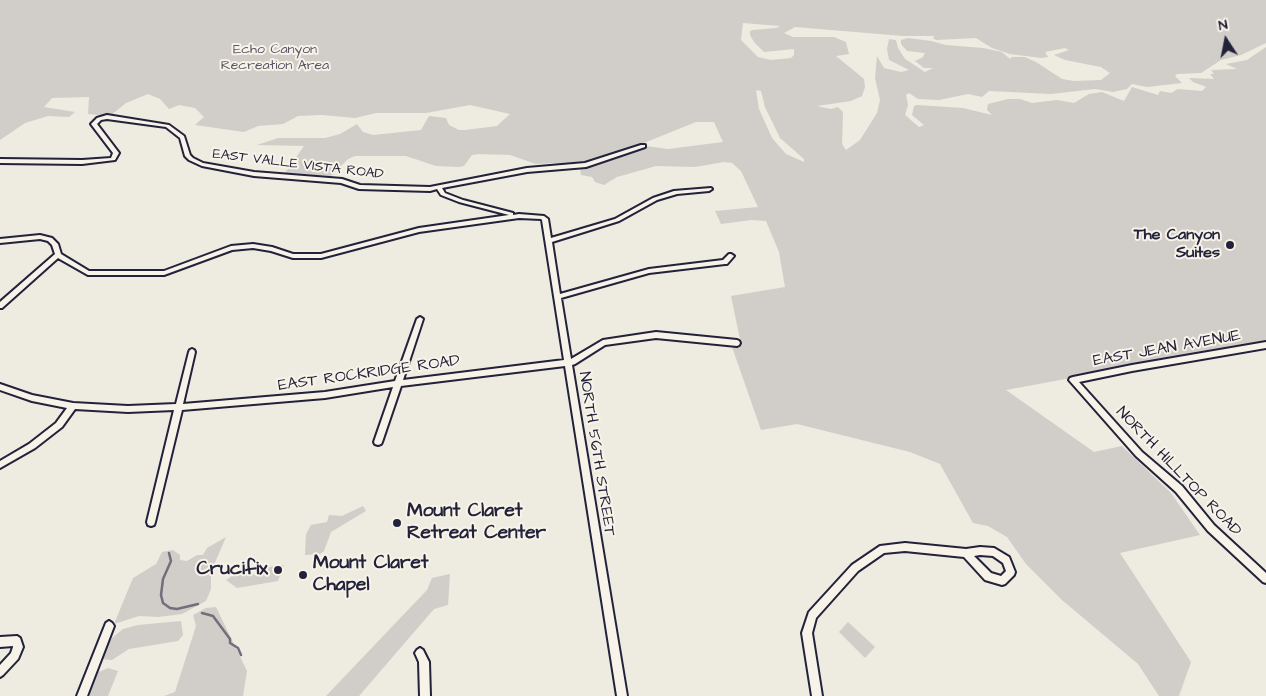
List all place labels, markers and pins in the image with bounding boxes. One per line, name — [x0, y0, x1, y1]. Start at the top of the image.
place label: The Canyon Suites — [1134, 226, 1220, 264]
marker: The Canyon Suites — [1224, 239, 1236, 251]
place label: Mount Claret Retreat Center — [407, 501, 546, 545]
marker: Mount Claret Retreat Center — [391, 517, 403, 529]
place label: Mount Claret Chapel — [313, 553, 428, 597]
place label: Crucifix — [196, 559, 268, 581]
marker: Crucifix — [272, 564, 284, 576]
marker: Mount Claret Chapel — [297, 569, 309, 581]

